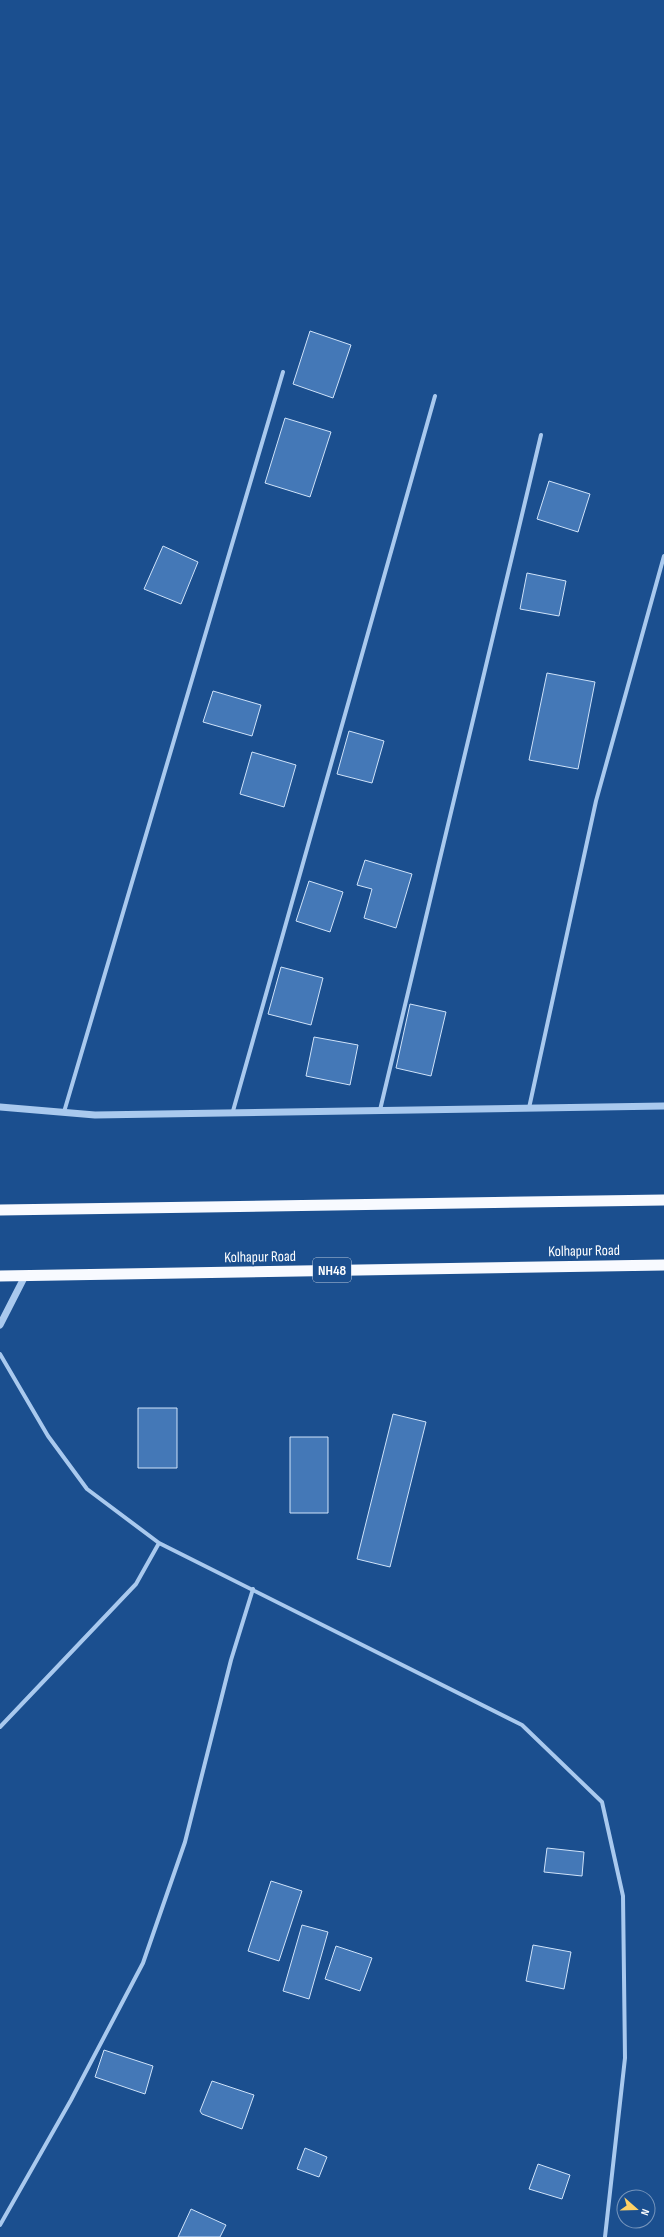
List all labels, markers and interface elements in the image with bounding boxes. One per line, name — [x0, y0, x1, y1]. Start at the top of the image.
street label: Kolhapur Road — [548, 1241, 620, 1261]
street label: Kolhapur Road — [224, 1247, 296, 1267]
road number: NH48 — [313, 1258, 351, 1282]
north arrow — [616, 2189, 656, 2229]
text: N — [638, 2207, 652, 2217]

